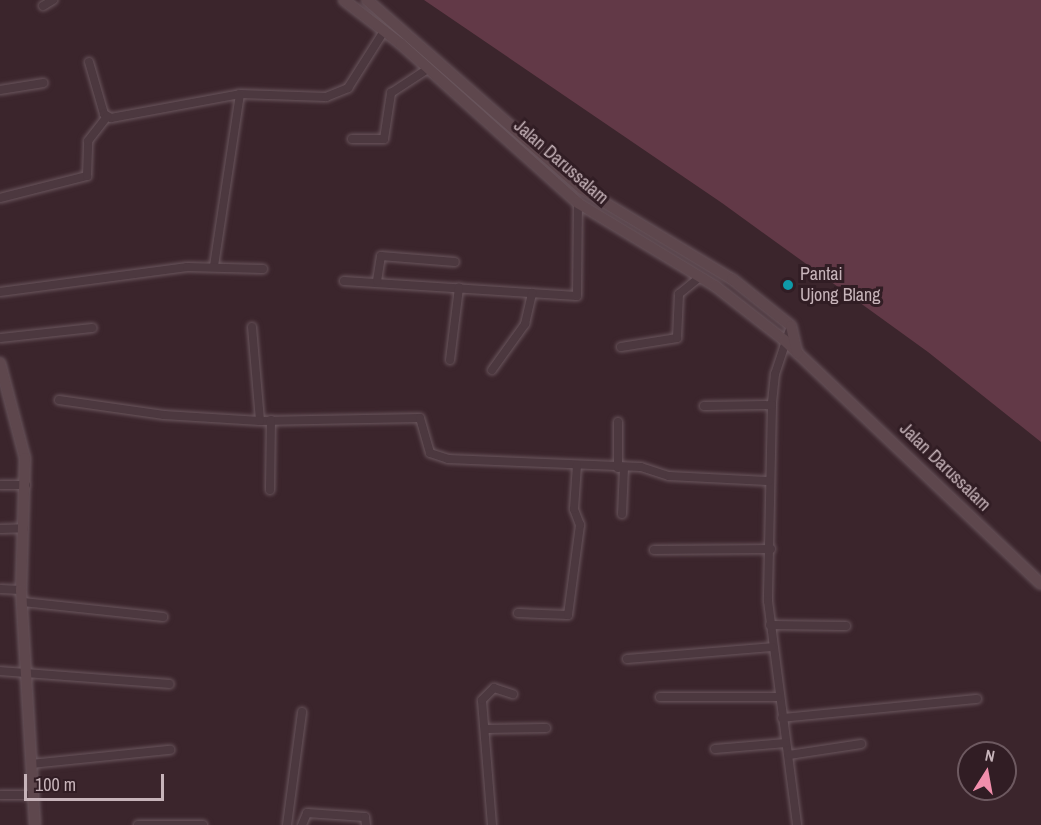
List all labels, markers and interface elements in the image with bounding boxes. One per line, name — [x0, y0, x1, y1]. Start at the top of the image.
street label: Jalan Darussalam — [509, 115, 613, 209]
place label: Pantai Ujong Blang — [800, 264, 880, 306]
marker: Pantai Ujong Blang — [781, 278, 795, 292]
street label: Jalan Darussalam — [895, 418, 995, 516]
north arrow — [957, 741, 1017, 801]
text: N — [983, 744, 997, 767]
scale bar — [27, 762, 166, 800]
text: 100 m — [35, 772, 76, 797]

